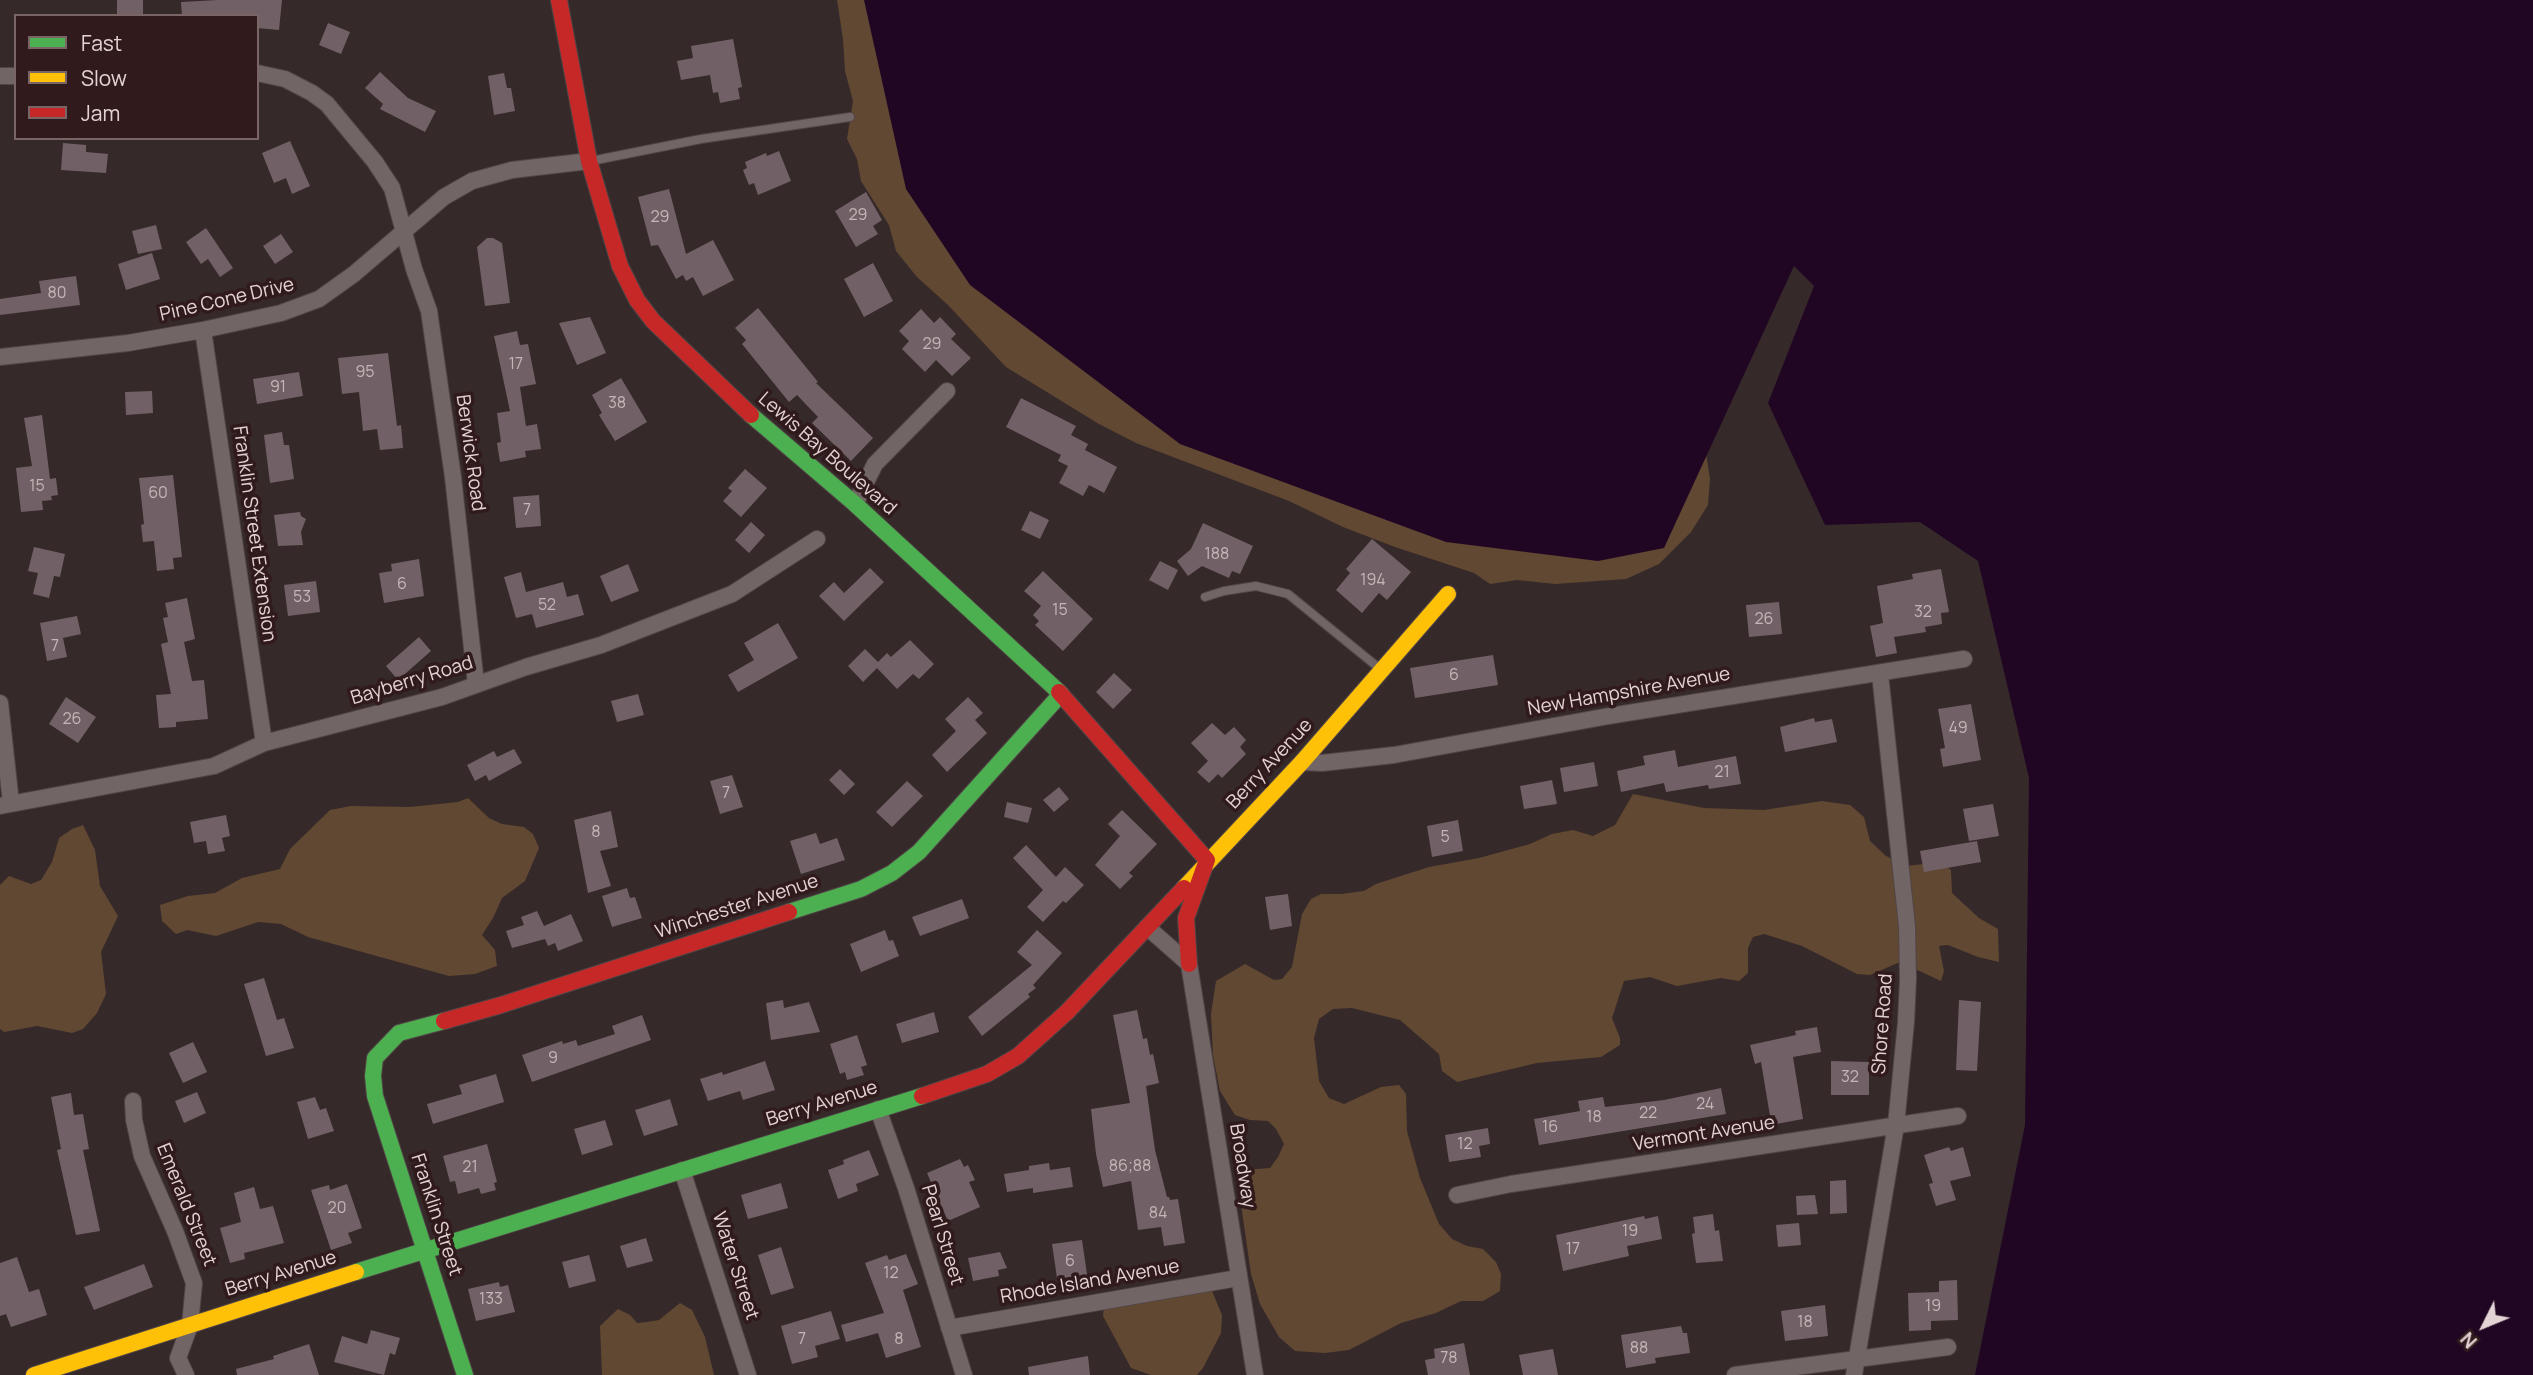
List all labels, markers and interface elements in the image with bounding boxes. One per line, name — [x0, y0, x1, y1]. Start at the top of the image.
legend — [14, 14, 259, 140]
text: Fast — [81, 29, 122, 57]
text: Slow — [81, 64, 127, 92]
text: Jam — [81, 99, 120, 127]
house number: 29 — [848, 206, 868, 226]
house number: 29 — [650, 208, 670, 228]
street label: Pine Cone Drive — [157, 273, 297, 327]
house number: 80 — [47, 284, 67, 304]
house number: 29 — [922, 335, 942, 355]
house number: 17 — [509, 355, 523, 375]
house number: 95 — [355, 363, 375, 383]
house number: 91 — [270, 378, 286, 398]
street label: Lewis Bay Boulevard — [753, 388, 901, 520]
street label: Berwick Road — [451, 393, 489, 513]
house number: 38 — [608, 394, 626, 414]
street label: Franklin Street Extension — [228, 424, 280, 644]
house number: 15 — [29, 477, 45, 497]
house number: 60 — [148, 484, 168, 504]
house number: 7 — [523, 501, 531, 521]
house number: 188 — [1205, 545, 1229, 565]
house number: 194 — [1360, 571, 1386, 591]
house number: 6 — [397, 575, 407, 595]
house number: 53 — [293, 588, 311, 608]
house number: 52 — [538, 596, 556, 616]
house number: 15 — [1052, 601, 1068, 621]
house number: 32 — [1914, 603, 1932, 623]
house number: 26 — [1754, 610, 1774, 630]
house number: 7 — [51, 637, 59, 657]
street label: Bayberry Road — [348, 652, 476, 710]
street label: New Hampshire Avenue — [1526, 663, 1732, 721]
house number: 6 — [1449, 666, 1459, 686]
house number: 26 — [62, 710, 82, 730]
street label: Berry Avenue — [1222, 714, 1318, 814]
house number: 49 — [1948, 719, 1968, 739]
house number: 21 — [1714, 763, 1730, 783]
house number: 7 — [722, 784, 730, 804]
house number: 8 — [591, 823, 601, 843]
house number: 5 — [1440, 828, 1450, 848]
street label: Winchester Avenue — [653, 870, 821, 944]
street label: Shore Road — [1868, 973, 1898, 1075]
house number: 9 — [548, 1049, 558, 1069]
house number: 32 — [1841, 1068, 1859, 1088]
street label: Berry Avenue — [764, 1076, 880, 1132]
house number: 24 — [1696, 1095, 1714, 1115]
house number: 22 — [1639, 1104, 1657, 1124]
house number: 18 — [1586, 1108, 1602, 1128]
street label: Vermont Avenue — [1631, 1112, 1777, 1156]
house number: 16 — [1542, 1118, 1558, 1138]
street label: Broadway — [1224, 1122, 1260, 1210]
house number: 12 — [1457, 1135, 1473, 1155]
street label: Emerald Street — [151, 1140, 221, 1270]
street label: Franklin Street — [406, 1151, 466, 1279]
house number: 86;88 — [1109, 1157, 1151, 1177]
house number: 21 — [462, 1158, 478, 1178]
street label: Pearl Street — [916, 1182, 968, 1288]
house number: 20 — [328, 1199, 346, 1219]
house number: 84 — [1149, 1204, 1167, 1224]
street label: Water Street — [707, 1209, 763, 1323]
house number: 19 — [1622, 1222, 1638, 1242]
house number: 17 — [1566, 1240, 1580, 1260]
street label: Berry Avenue — [223, 1246, 339, 1302]
house number: 6 — [1065, 1252, 1075, 1272]
street label: Rhode Island Avenue — [999, 1255, 1181, 1309]
house number: 12 — [883, 1264, 899, 1284]
house number: 133 — [479, 1290, 503, 1310]
north arrow — [2449, 1291, 2519, 1361]
house number: 19 — [1925, 1297, 1941, 1317]
house number: 18 — [1797, 1313, 1813, 1333]
text: N — [2454, 1326, 2483, 1354]
house number: 7 — [798, 1330, 806, 1350]
house number: 8 — [894, 1330, 904, 1350]
house number: 88 — [1630, 1339, 1648, 1359]
house number: 78 — [1440, 1349, 1458, 1369]

